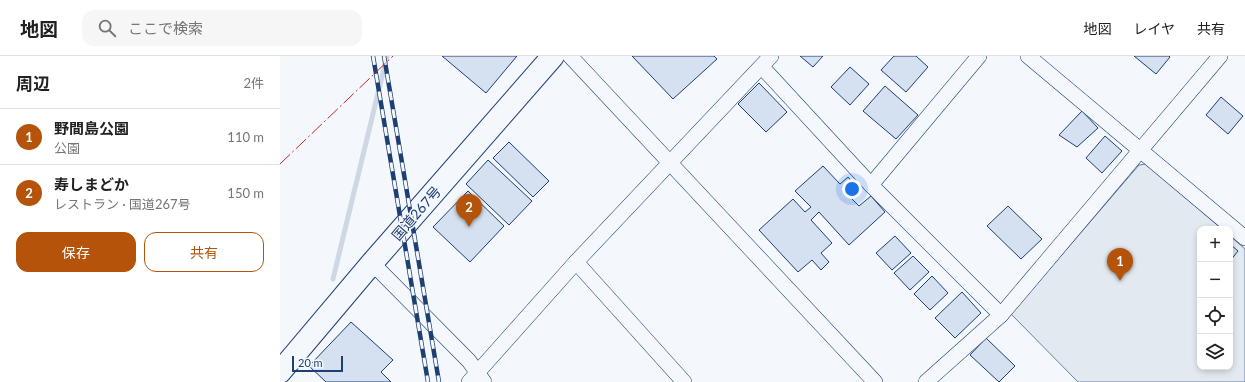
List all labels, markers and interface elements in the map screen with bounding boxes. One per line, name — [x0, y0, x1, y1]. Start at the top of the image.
search box — [82, 10, 362, 46]
text: 地図 — [20, 17, 58, 40]
icon: search — [96, 17, 118, 39]
text: ここで検索 — [128, 19, 203, 37]
text: 地図 — [1083, 20, 1111, 37]
text: レイヤ — [1133, 20, 1175, 37]
text: 共有 — [1197, 20, 1225, 37]
text: 周辺 — [16, 73, 50, 94]
text: 2件 — [243, 75, 264, 91]
text: 野間島公園 — [54, 119, 129, 137]
text: 1 — [25, 129, 33, 145]
text: 110 m — [227, 129, 264, 145]
text: 公園 — [54, 140, 80, 156]
text: 寿しまどか — [54, 175, 129, 193]
your location — [842, 179, 862, 199]
street label: 国道267号 — [388, 182, 444, 244]
text: 2 — [25, 185, 33, 201]
text: 150 m — [227, 185, 264, 201]
pin: 2 — [456, 194, 482, 227]
text: レストラン · 国道267号 — [54, 196, 191, 212]
map controls — [1197, 226, 1233, 370]
button: + — [1197, 226, 1233, 262]
button: 保存 — [16, 232, 136, 272]
button: 共有 — [144, 232, 264, 272]
pin: 1 — [1107, 248, 1133, 281]
button: − — [1197, 262, 1233, 298]
button: locate — [1197, 298, 1233, 334]
button: layers — [1197, 334, 1233, 370]
scale bar — [292, 354, 343, 373]
text: 20 m — [298, 356, 323, 369]

